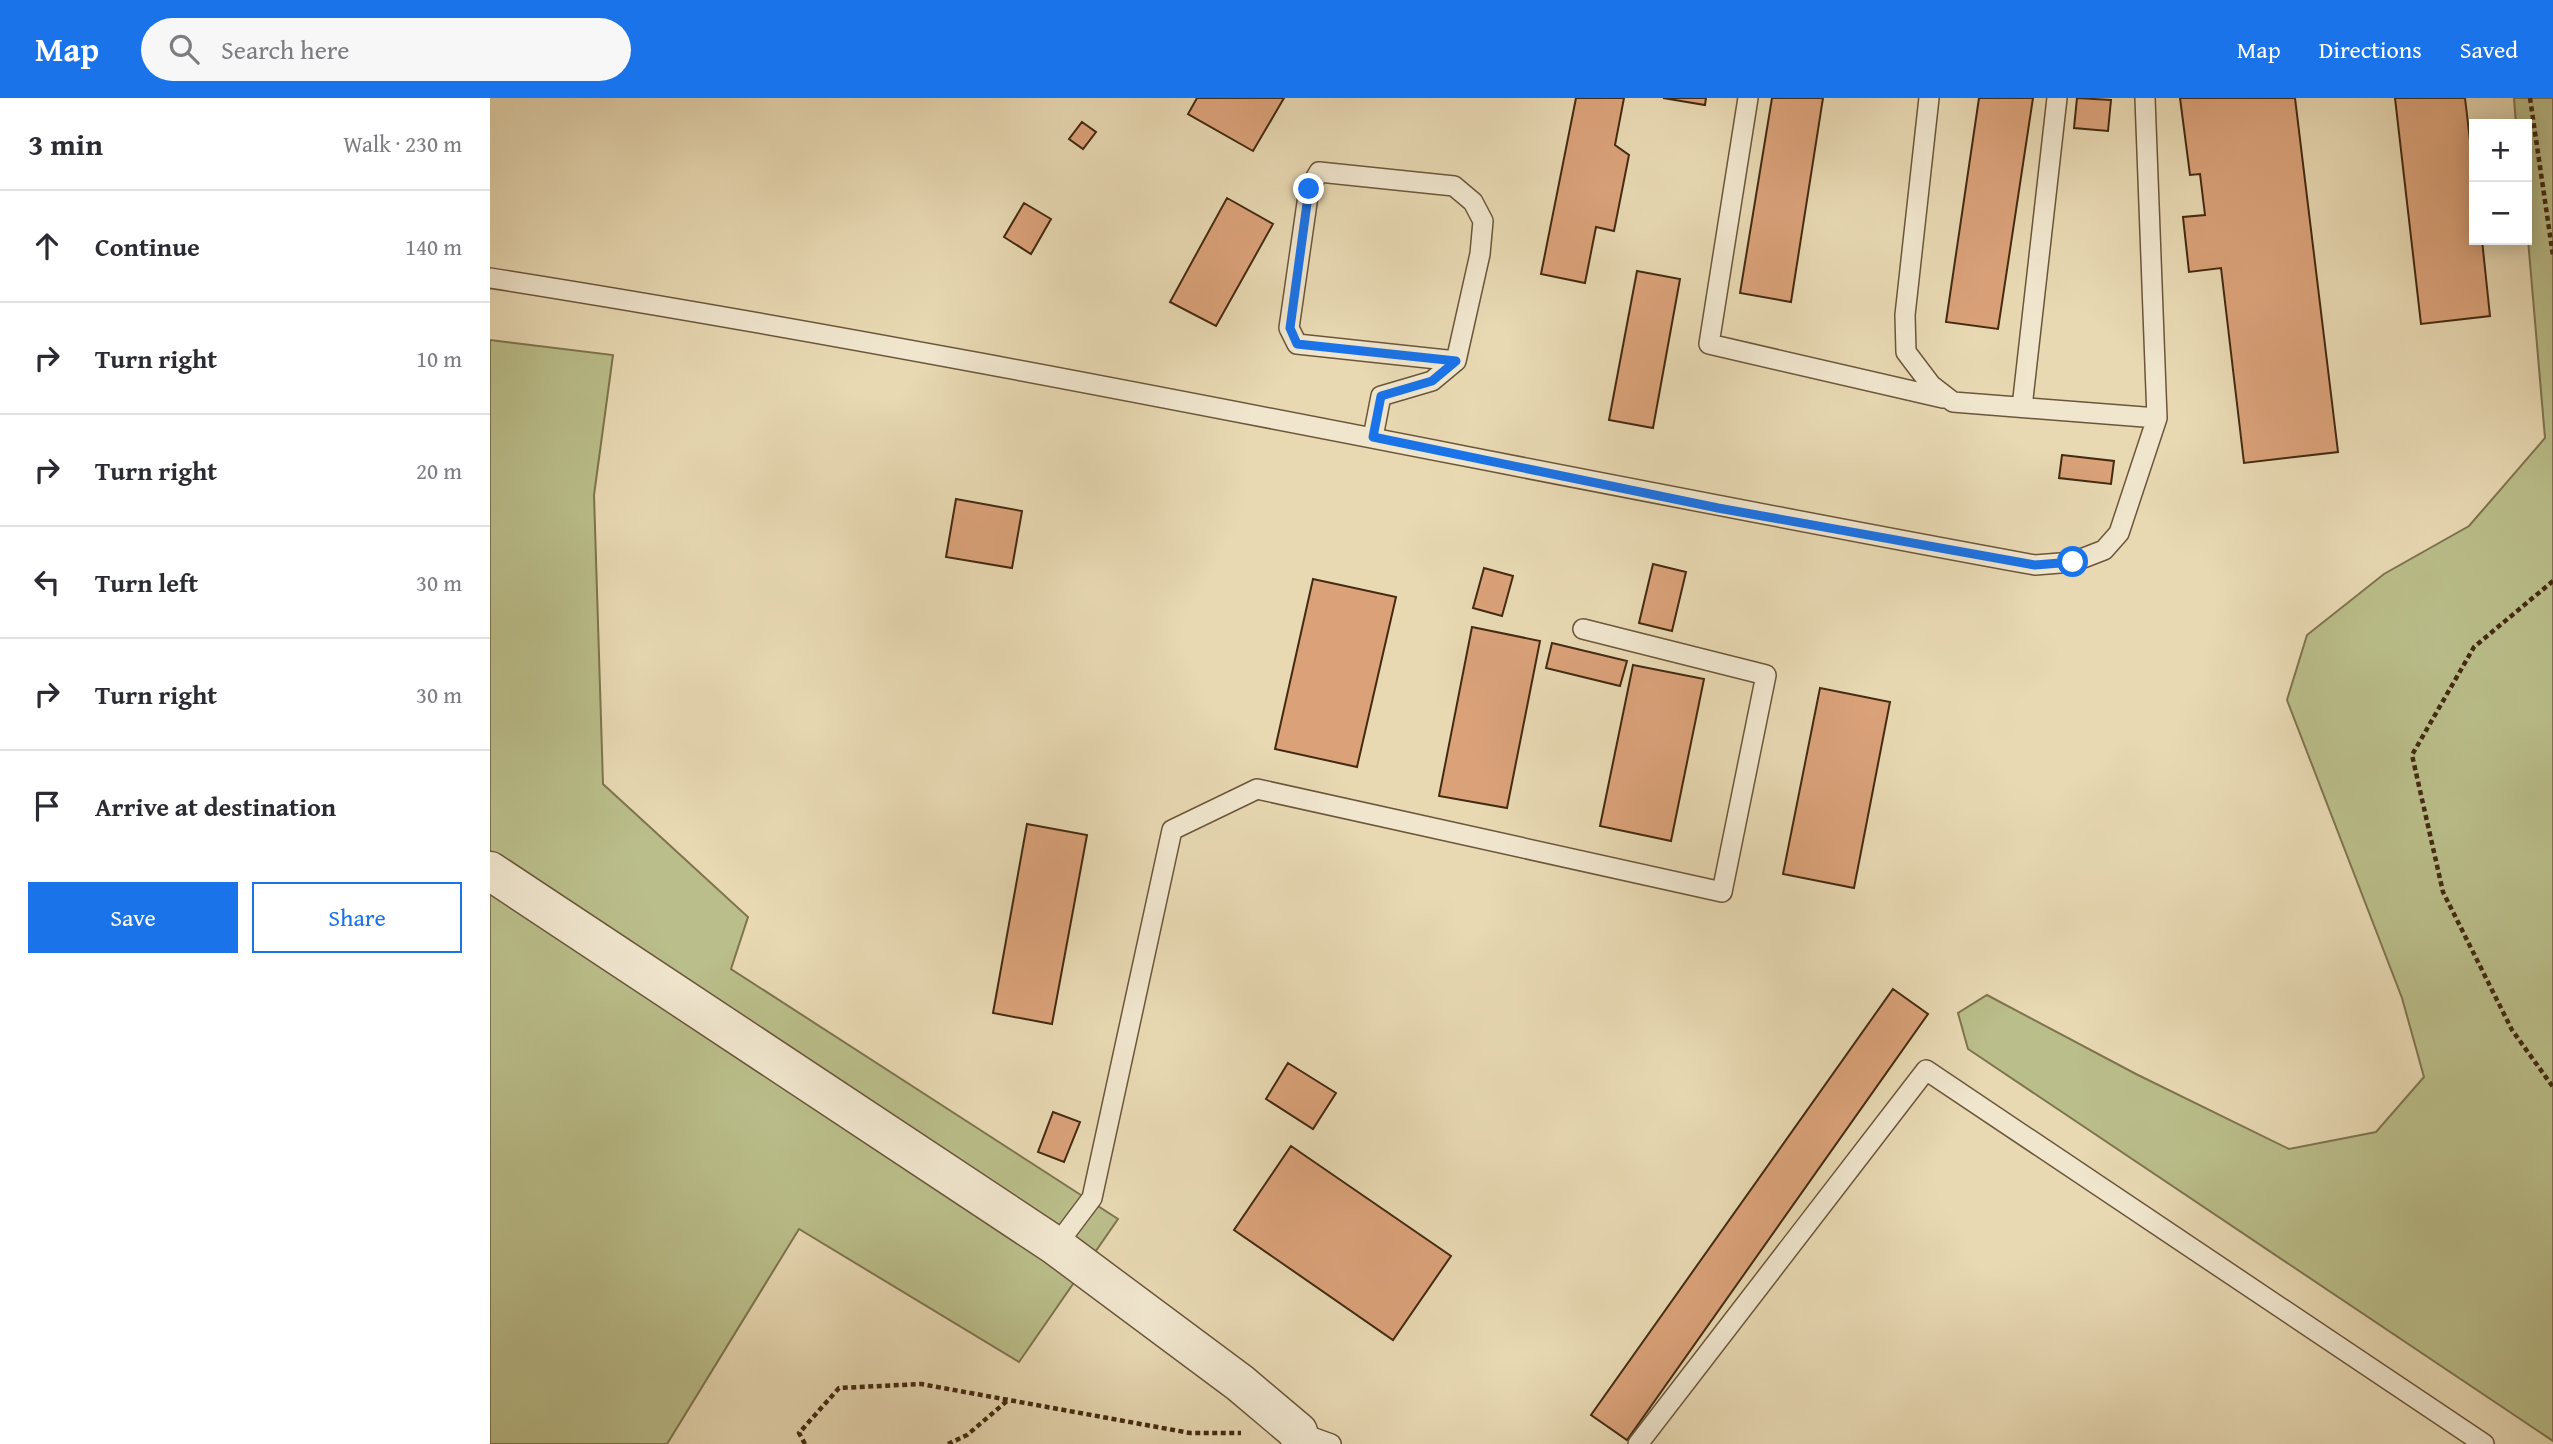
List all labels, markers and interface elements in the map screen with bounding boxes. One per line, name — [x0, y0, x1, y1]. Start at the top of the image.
search box — [141, 18, 631, 81]
text: Map — [35, 25, 99, 73]
icon: search — [165, 30, 203, 68]
text: Search here — [221, 30, 349, 69]
text: Map — [2237, 32, 2281, 67]
text: Directions — [2319, 32, 2422, 67]
text: Saved — [2460, 32, 2518, 67]
map controls — [2469, 119, 2532, 245]
button: + — [2469, 119, 2532, 182]
text: 3 min — [28, 122, 103, 166]
text: Walk · 230 m — [343, 127, 462, 160]
route end — [1293, 173, 1324, 204]
button: − — [2469, 182, 2532, 245]
icon: ahead — [28, 227, 66, 265]
text: Continue — [95, 227, 200, 266]
text: 140 m — [405, 230, 462, 263]
icon: right — [28, 339, 66, 377]
text: Turn right — [95, 339, 217, 378]
text: 10 m — [416, 342, 462, 375]
icon: right — [28, 451, 66, 489]
text: Turn right — [95, 451, 217, 490]
text: 20 m — [416, 454, 462, 487]
route start — [2057, 546, 2088, 577]
icon: left — [28, 563, 66, 601]
text: Turn left — [95, 563, 198, 602]
text: 30 m — [416, 566, 462, 599]
icon: right — [28, 675, 66, 713]
text: Turn right — [95, 675, 217, 714]
text: 30 m — [416, 678, 462, 711]
icon: arrive — [28, 787, 66, 825]
text: Arrive at destination — [95, 787, 336, 826]
button: Save — [28, 882, 238, 953]
button: Share — [252, 882, 462, 953]

